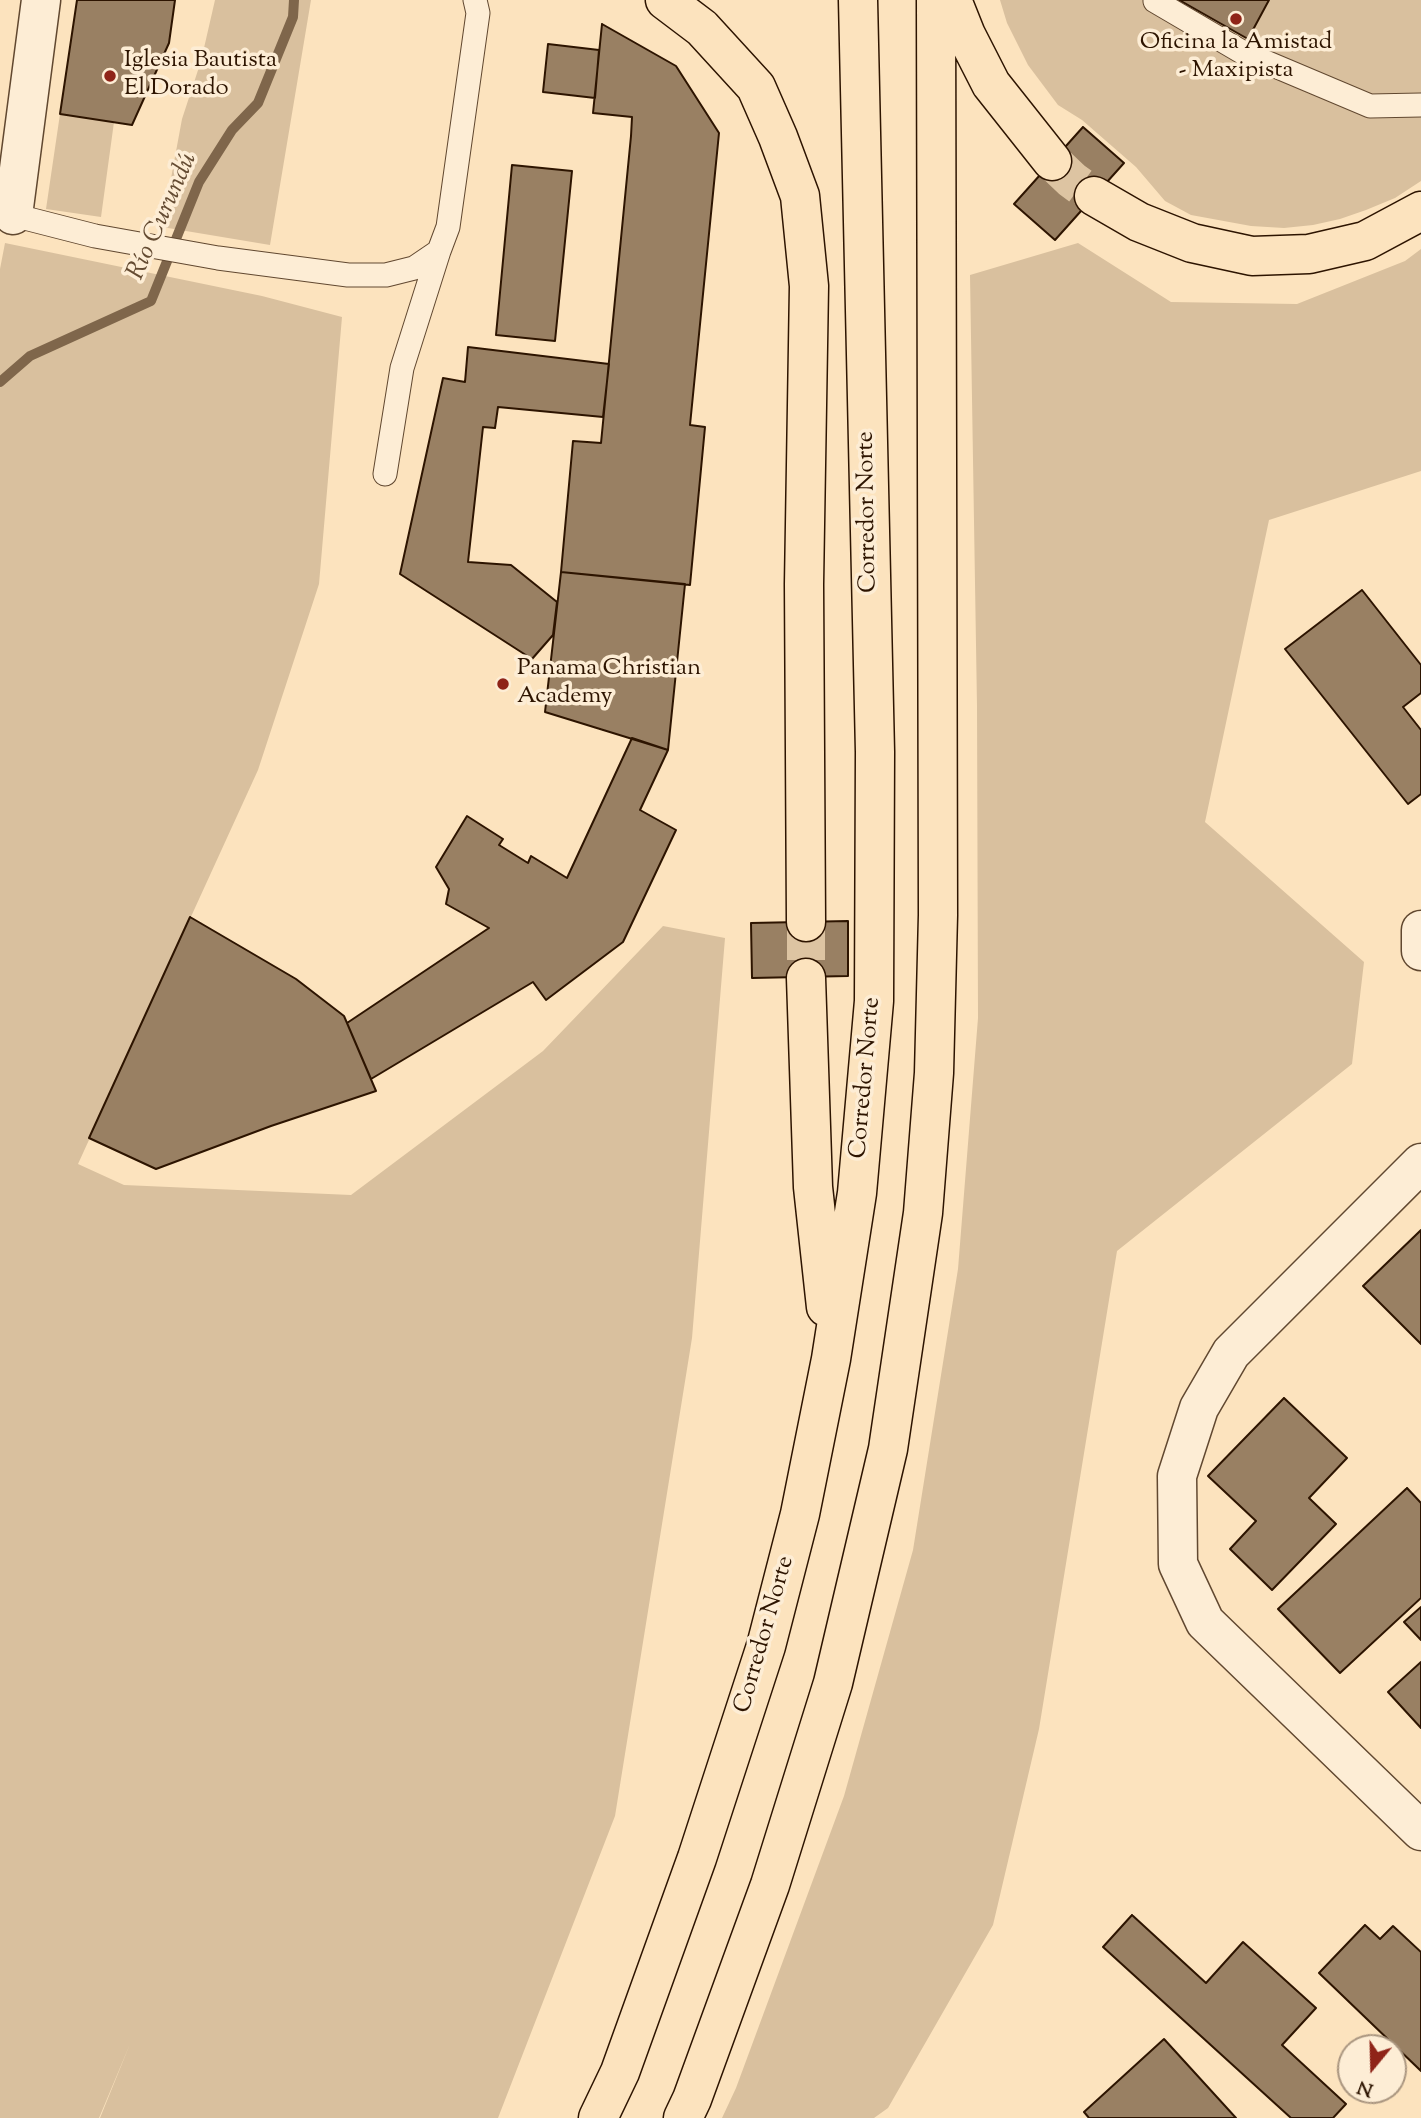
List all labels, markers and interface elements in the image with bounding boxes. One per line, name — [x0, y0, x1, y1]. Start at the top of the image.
marker: Oficina la Amistad - Maxipista — [1228, 11, 1244, 27]
place label: Oficina la Amistad - Maxipista — [1140, 30, 1332, 86]
place label: Iglesia Bautista El Dorado — [124, 48, 277, 104]
marker: Iglesia Bautista El Dorado — [102, 68, 118, 84]
water label: Río Curundú — [122, 149, 206, 285]
street label: Corredor Norte — [853, 431, 885, 593]
place label: Panama Christian Academy — [517, 656, 701, 712]
marker: Panama Christian Academy — [495, 676, 511, 692]
street label: Corredor Norte — [846, 996, 888, 1160]
street label: Corredor Norte — [730, 1553, 802, 1717]
north arrow — [1337, 2034, 1407, 2104]
text: N — [1354, 2072, 1377, 2103]

